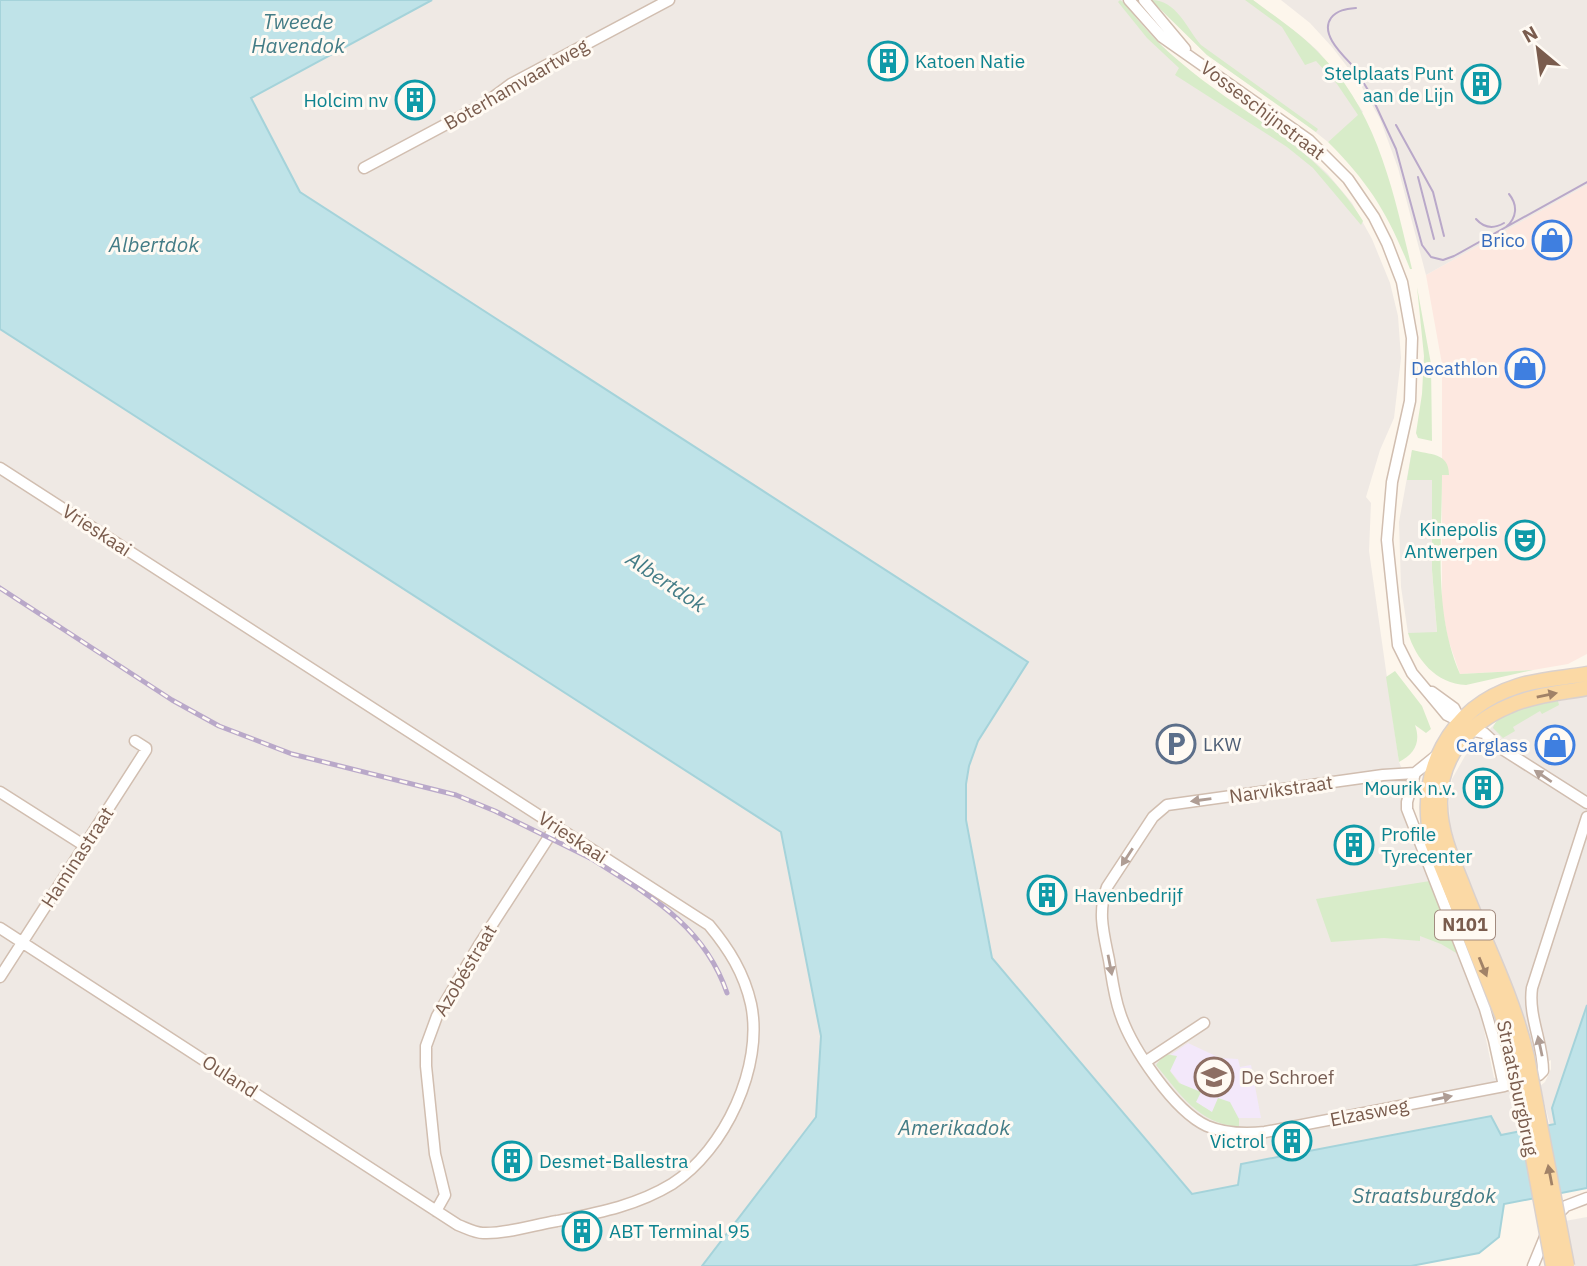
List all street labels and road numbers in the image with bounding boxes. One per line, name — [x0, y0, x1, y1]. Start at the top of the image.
street label: Boterhamvaartweg — [440, 33, 592, 135]
street label: Vosseschijnstraat — [1196, 55, 1330, 165]
street label: Vrieskaai — [58, 499, 136, 561]
street label: Narvikstraat — [1228, 770, 1334, 808]
street label: Haminastraat — [35, 802, 119, 912]
street label: Vrieskaai — [534, 806, 612, 868]
road number: N101 — [1435, 910, 1495, 940]
street label: Azobéstraat — [428, 920, 502, 1020]
street label: Straatsburgbrug — [1492, 1018, 1544, 1158]
street label: Ouland — [198, 1049, 262, 1103]
street label: Elzasweg — [1328, 1093, 1410, 1131]

